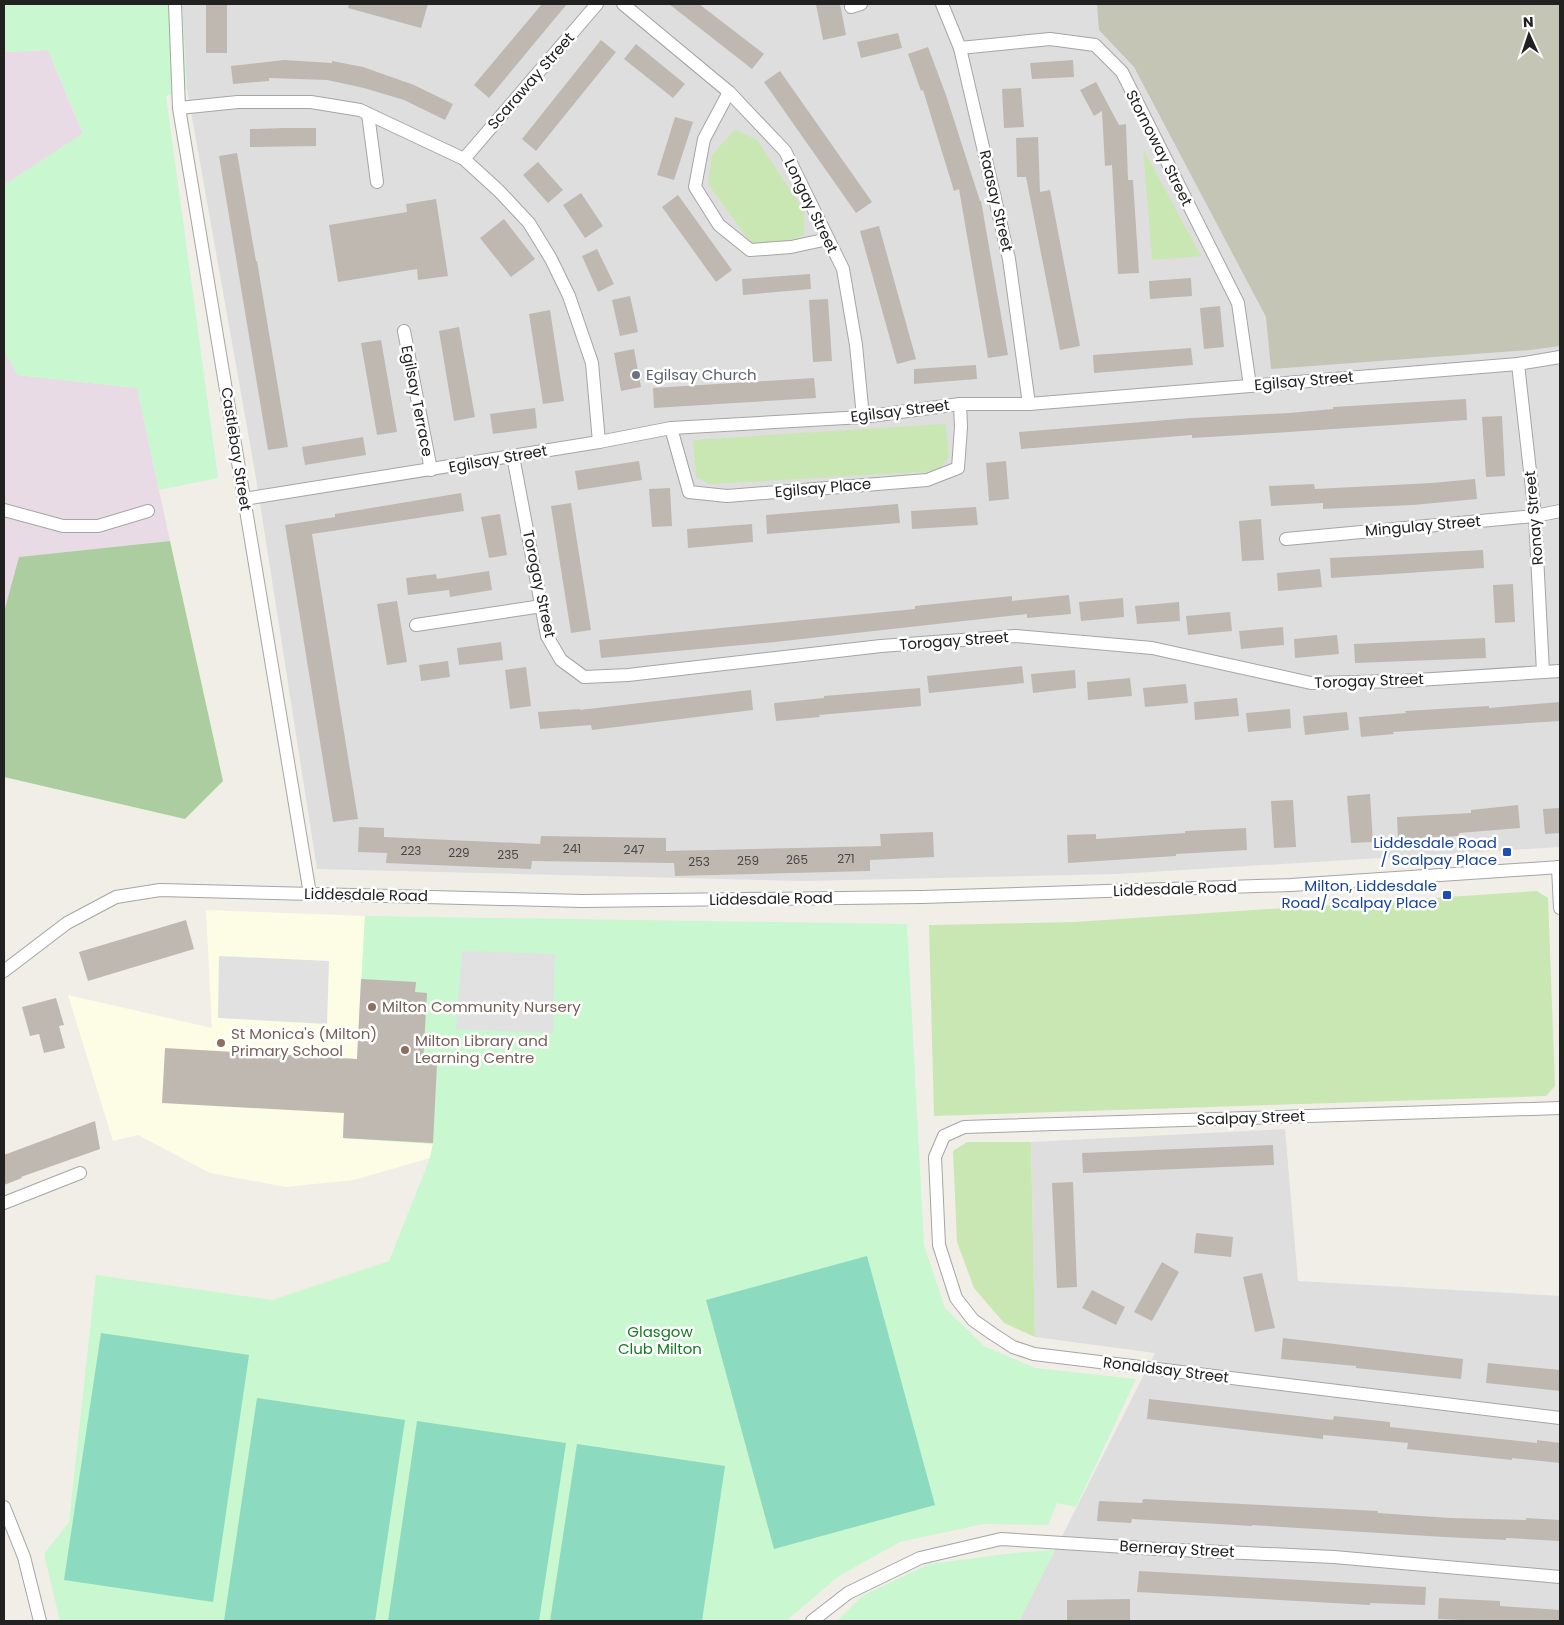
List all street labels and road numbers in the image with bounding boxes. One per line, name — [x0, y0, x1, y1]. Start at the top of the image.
street label: Scaraway Street — [482, 28, 579, 134]
street label: Stornoway Street — [1121, 86, 1198, 209]
street label: Raasay Street — [975, 148, 1018, 254]
street label: Longay Street — [780, 155, 843, 256]
street label: Egilsay Terrace — [396, 344, 439, 458]
street label: Egilsay Street — [1253, 366, 1354, 395]
street label: Castlebay Street — [216, 386, 257, 512]
street label: Egilsay Street — [849, 394, 951, 427]
street label: Egilsay Street — [447, 440, 549, 477]
street label: Ronay Street — [1519, 470, 1548, 566]
street label: Egilsay Place — [774, 473, 872, 502]
street label: Mingulay Street — [1364, 510, 1482, 541]
street label: Torogay Street — [518, 528, 561, 640]
street label: Torogay Street — [899, 626, 1009, 655]
street label: Torogay Street — [1314, 668, 1424, 693]
street label: Liddesdale Road — [1113, 876, 1237, 901]
street label: Liddesdale Road — [304, 883, 428, 906]
street label: Liddesdale Road — [709, 887, 833, 910]
street label: Scalpay Street — [1196, 1105, 1306, 1130]
street label: Ronaldsay Street — [1102, 1351, 1230, 1388]
street label: Berneray Street — [1119, 1535, 1235, 1562]

